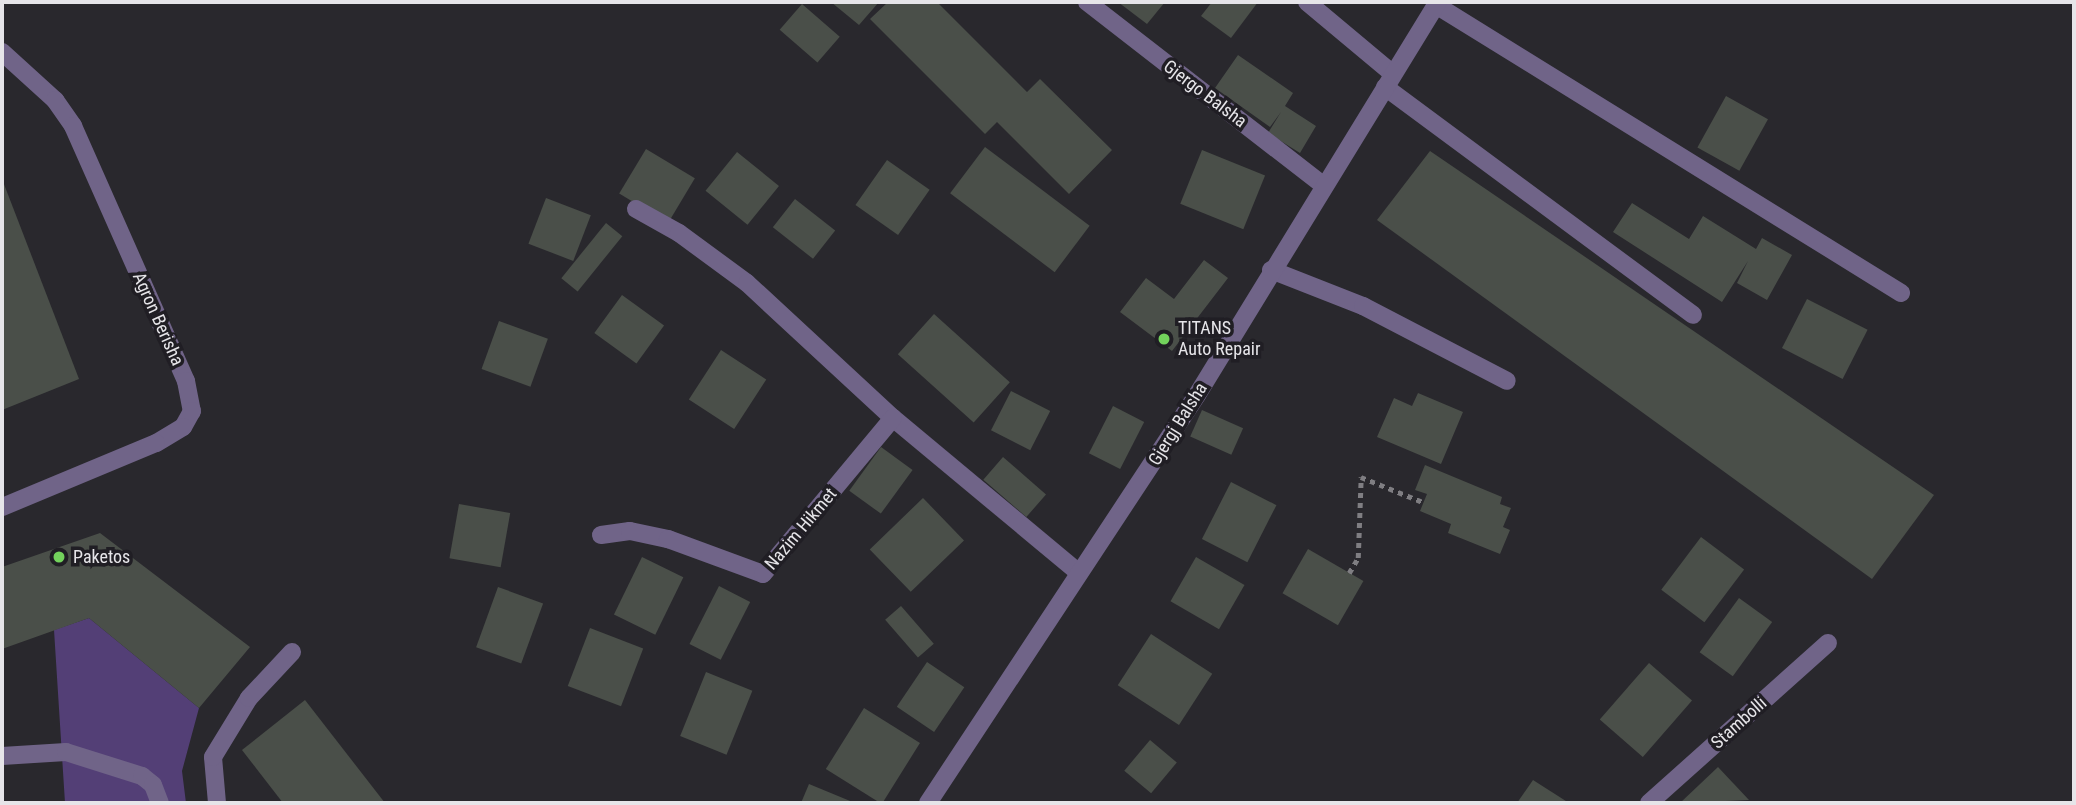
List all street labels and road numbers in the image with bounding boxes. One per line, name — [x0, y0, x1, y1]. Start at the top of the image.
street label: Gjergo Balsha — [1159, 56, 1251, 132]
street label: Agron Berisha — [128, 269, 188, 369]
street label: Gjergj Balsha — [1144, 379, 1212, 469]
street label: Nazim Hikmet — [761, 484, 841, 574]
street label: Stambolli — [1707, 693, 1771, 753]

